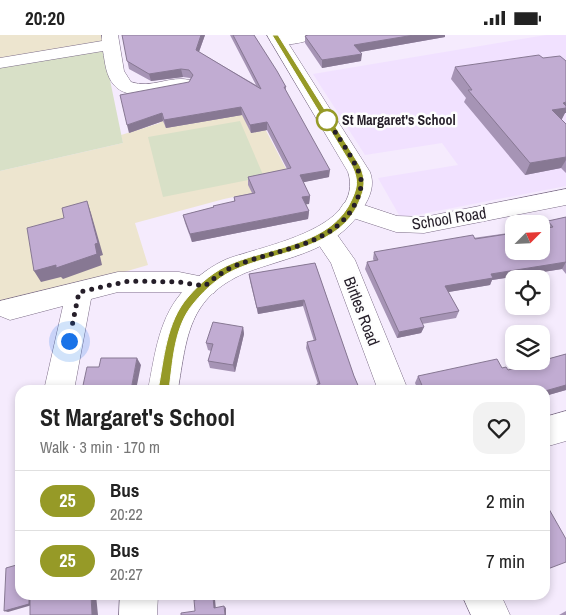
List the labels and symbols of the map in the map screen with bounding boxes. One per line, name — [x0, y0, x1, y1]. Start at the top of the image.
marker: St Margaret's School — [316, 109, 338, 131]
place label: St Margaret's School — [342, 111, 456, 129]
street label: School Road — [410, 201, 488, 235]
north arrow — [505, 215, 550, 260]
street label: Birtles Road — [339, 273, 385, 349]
your location — [57, 329, 82, 354]

